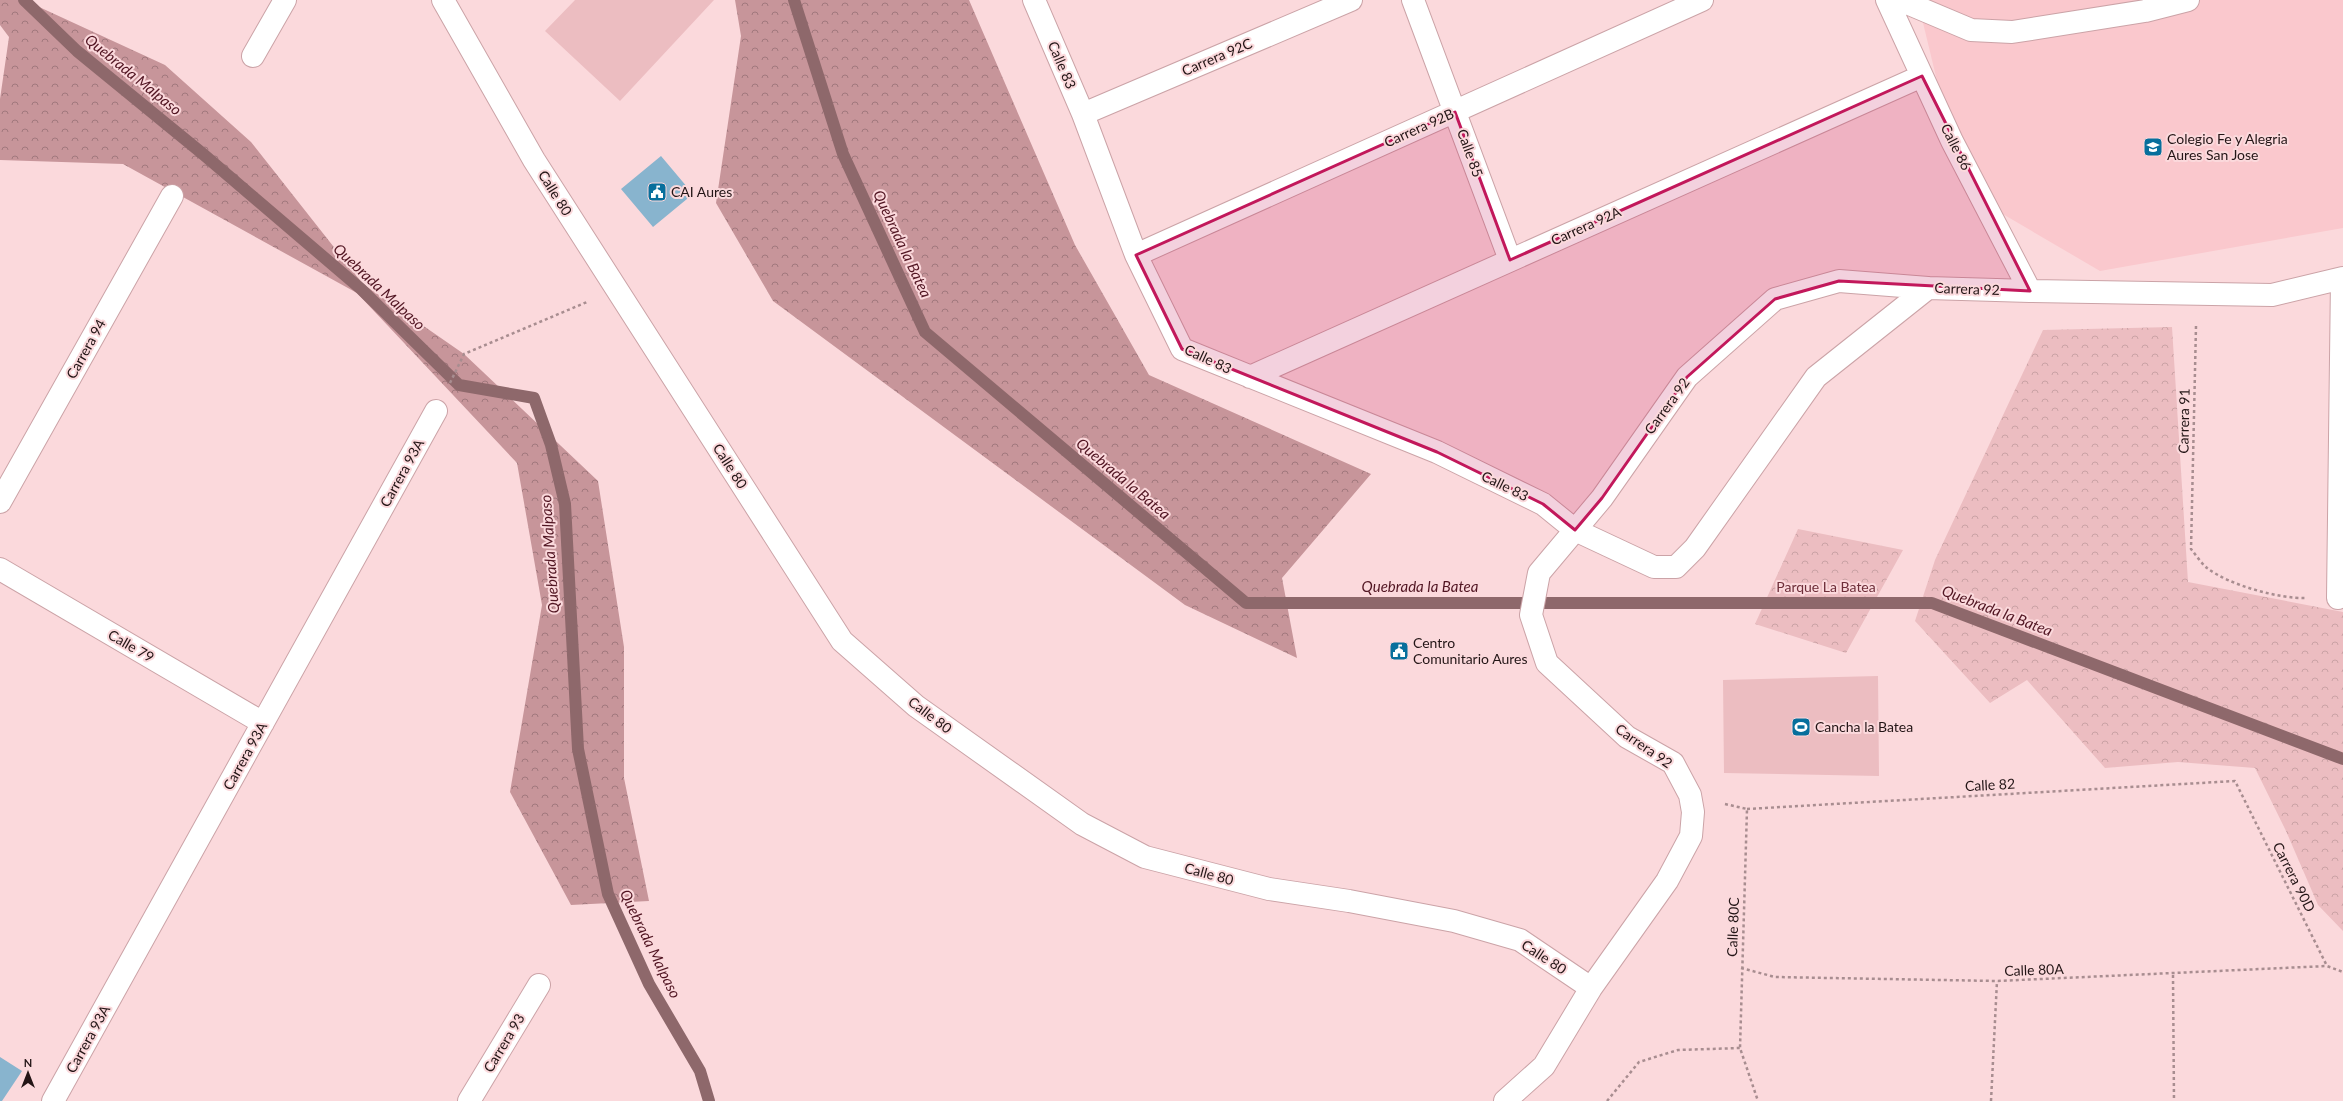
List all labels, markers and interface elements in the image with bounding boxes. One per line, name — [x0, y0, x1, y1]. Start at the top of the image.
water label: Quebrada Malpaso — [82, 30, 186, 119]
street label: Carrera 92C — [1179, 34, 1255, 79]
street label: Calle 83 — [1045, 38, 1080, 91]
street label: Carrera 92B — [1381, 105, 1456, 150]
street label: Calle 86 — [1937, 121, 1975, 173]
street label: Calle 85 — [1454, 126, 1487, 179]
place label: Colegio Fe y Alegria Aures San Jose — [2167, 130, 2288, 163]
school or university icon: Colegio Fe y Alegria Aures San Jose — [2142, 136, 2164, 158]
street label: Calle 80 — [535, 167, 576, 219]
public building icon: CAI Aures — [646, 181, 668, 203]
place label: CAI Aures — [671, 183, 732, 200]
water label: Quebrada la Batea — [870, 187, 936, 301]
street label: Carrera 92A — [1548, 202, 1624, 249]
water label: Quebrada Malpaso — [330, 239, 429, 333]
street label: Carrera 92 — [1934, 279, 2000, 298]
street label: Carrera 94 — [62, 316, 109, 381]
street label: Calle 83 — [1182, 340, 1235, 377]
street label: Carrera 92 — [1641, 374, 1693, 437]
street label: Carrera 91 — [2174, 388, 2193, 454]
water label: Quebrada la Batea — [1073, 434, 1174, 523]
street label: Carrera 93A — [376, 435, 427, 510]
street label: Calle 80 — [710, 440, 751, 491]
street label: Calle 83 — [1479, 467, 1531, 504]
water label: Quebrada Malpaso — [536, 494, 562, 614]
water label: Quebrada la Batea — [1362, 577, 1479, 595]
park label: Parque La Batea — [1776, 578, 1876, 595]
water label: Quebrada la Batea — [1940, 581, 2055, 640]
street label: Calle 79 — [105, 626, 157, 665]
place label: Centro Comunitario Aures — [1413, 634, 1528, 667]
public building icon: Centro Comunitario Aures — [1388, 640, 1410, 662]
street label: Calle 80 — [905, 693, 955, 736]
sports icon: Cancha la Batea — [1790, 716, 1812, 738]
street label: Carrera 93A — [219, 718, 270, 793]
place label: Cancha la Batea — [1815, 718, 1913, 735]
street label: Carrera 92 — [1613, 720, 1676, 771]
street label: Calle 82 — [1964, 775, 2015, 794]
street label: Carrera 90D — [2270, 839, 2319, 915]
street label: Calle 80 — [1183, 859, 1236, 888]
water label: Quebrada Malpaso — [617, 886, 685, 1001]
street label: Calle 80C — [1723, 896, 1742, 957]
street label: Calle 80 — [1519, 936, 1570, 977]
street label: Calle 80A — [2004, 960, 2065, 979]
street label: Carrera 93A — [62, 1001, 113, 1076]
street label: Carrera 93 — [479, 1010, 528, 1075]
north arrow — [8, 1053, 48, 1093]
text: N — [24, 1056, 32, 1069]

